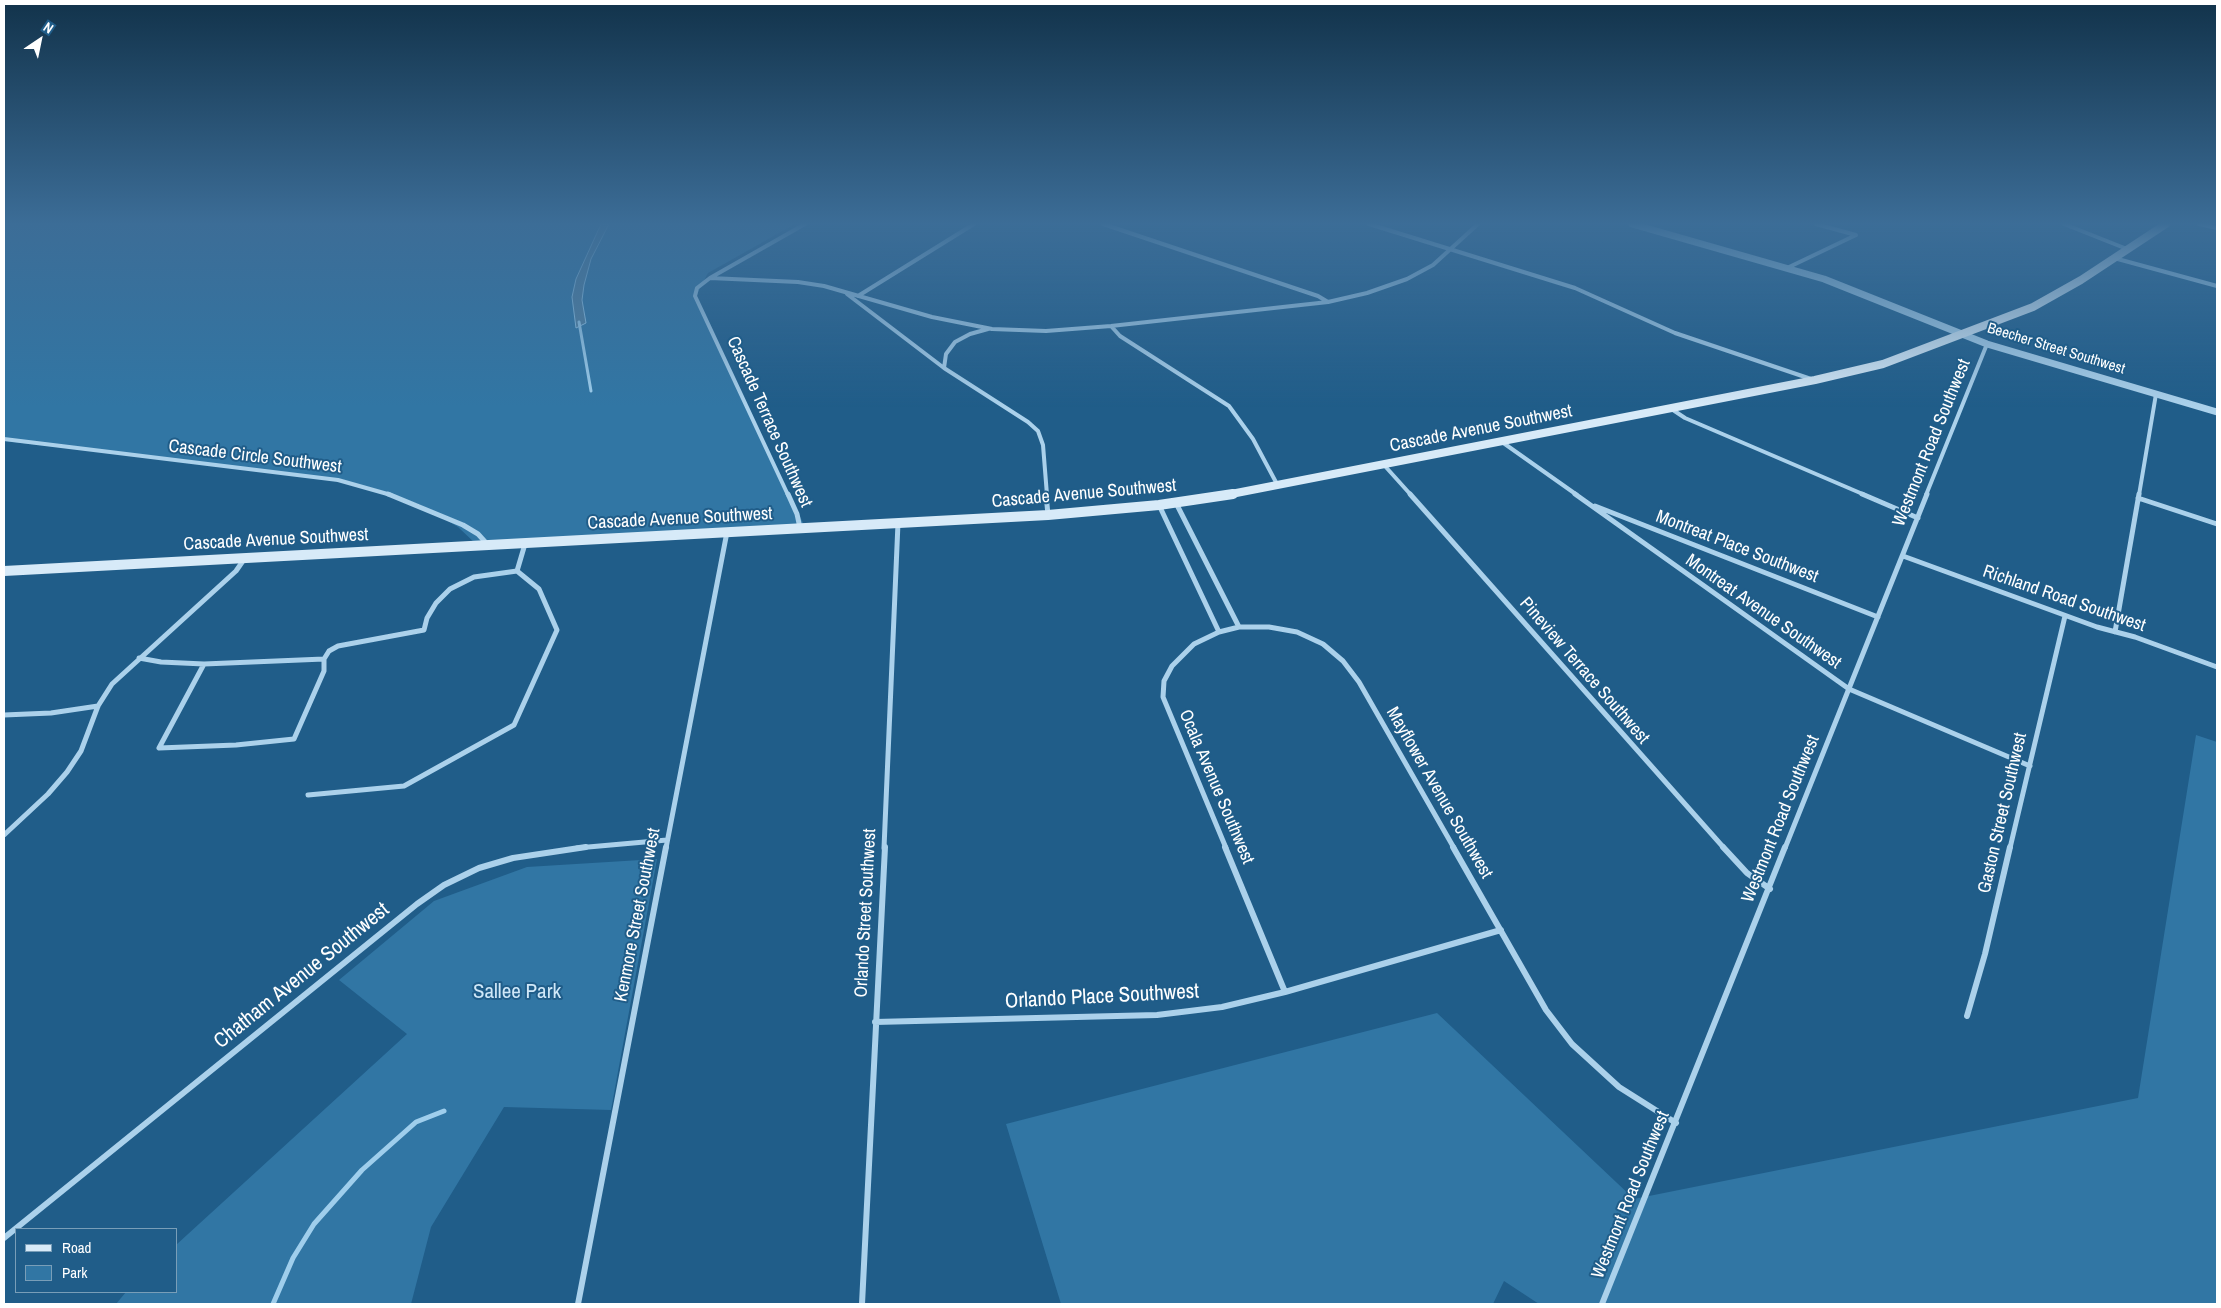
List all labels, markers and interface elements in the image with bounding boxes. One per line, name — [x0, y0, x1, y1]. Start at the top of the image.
north arrow — [15, 15, 65, 65]
text: N — [40, 18, 57, 37]
street label: Beecher Street Southwest — [1985, 320, 2127, 378]
street label: Cascade Terrace Southwest — [722, 333, 816, 511]
street label: Westmont Road Southwest — [1889, 356, 1975, 530]
street label: Cascade Avenue Southwest — [1388, 401, 1574, 457]
street label: Cascade Circle Southwest — [167, 436, 343, 478]
street label: Cascade Avenue Southwest — [991, 475, 1177, 513]
street label: Cascade Avenue Southwest — [587, 503, 773, 535]
street label: Montreat Place Southwest — [1653, 506, 1821, 588]
street label: Cascade Avenue Southwest — [183, 524, 369, 556]
street label: Montreat Avenue Southwest — [1681, 550, 1845, 674]
street label: Richland Road Southwest — [1980, 561, 2148, 637]
street label: Pineview Terrace Southwest — [1514, 593, 1654, 749]
street label: Mayflower Avenue Southwest — [1381, 704, 1497, 882]
street label: Ocala Avenue Southwest — [1174, 707, 1258, 867]
street label: Gaston Street Southwest — [1974, 731, 2032, 895]
street label: Westmont Road Southwest — [1738, 732, 1824, 906]
street label: Kenmore Street Southwest — [611, 826, 665, 1004]
street label: Orlando Street Southwest — [851, 828, 881, 998]
street label: Chatham Avenue Southwest — [209, 898, 395, 1054]
park label: Sallee Park — [473, 979, 561, 1005]
street label: Orlando Place Southwest — [1004, 979, 1200, 1015]
street label: Westmont Road Southwest — [1588, 1108, 1674, 1282]
legend — [15, 1228, 178, 1293]
text: Road — [62, 1237, 91, 1258]
text: Park — [62, 1262, 87, 1283]

